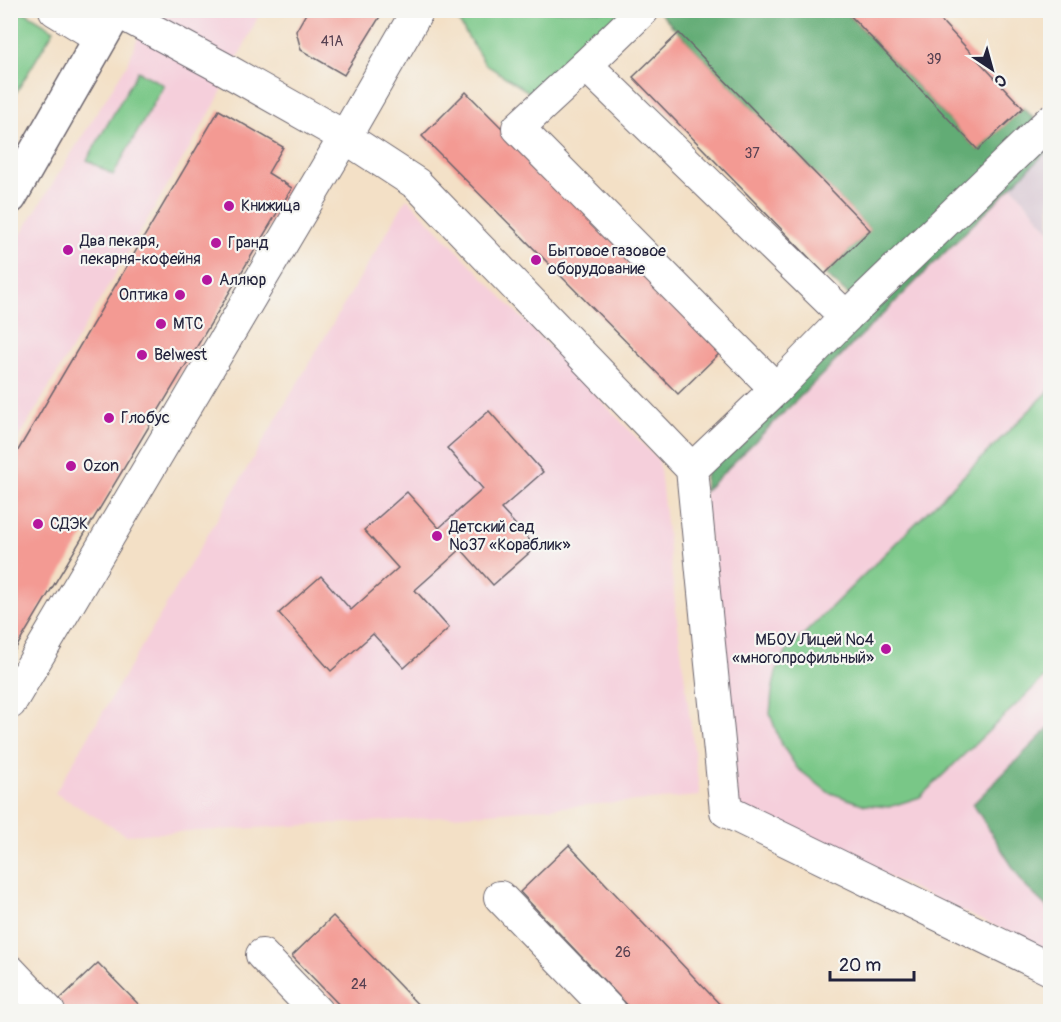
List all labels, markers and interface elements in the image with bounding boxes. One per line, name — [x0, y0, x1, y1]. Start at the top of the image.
house number: 41А — [321, 33, 343, 50]
north arrow — [962, 39, 1022, 99]
house number: 39 — [926, 51, 942, 68]
text: С — [990, 69, 1010, 91]
house number: 37 — [744, 145, 760, 162]
place label: Книжица — [241, 196, 300, 216]
marker: Книжица — [222, 199, 236, 213]
place label: Два пекаря, пекарня-кофейня — [79, 231, 201, 269]
place label: Гранд — [228, 233, 269, 253]
marker: Гранд — [209, 236, 223, 250]
place label: Бытовое газовое оборудование — [548, 241, 666, 279]
marker: Два пекаря, пекарня-кофейня — [61, 243, 75, 257]
marker: Бытовое газовое оборудование — [529, 253, 543, 267]
place label: Аллюр — [219, 270, 266, 290]
marker: Аллюр — [200, 273, 214, 287]
place label: Оптика — [119, 285, 168, 305]
marker: Оптика — [173, 288, 187, 302]
place label: МТС — [173, 314, 203, 334]
marker: МТС — [154, 317, 168, 331]
place label: Belwest — [154, 345, 208, 365]
marker: Belwest — [135, 348, 149, 362]
place label: Глобус — [121, 408, 170, 428]
marker: Глобус — [102, 411, 116, 425]
place label: Ozon — [83, 456, 119, 476]
marker: Ozon — [64, 459, 78, 473]
place label: СДЭК — [50, 514, 88, 534]
marker: СДЭК — [31, 517, 45, 531]
place label: Детский сад №37 «Кораблик» — [448, 517, 571, 555]
marker: Детский сад №37 «Кораблик» — [430, 529, 444, 543]
place label: МБОУ Лицей №4 «многопрофильный» — [732, 630, 874, 668]
marker: МБОУ Лицей №4 «многопрофильный» — [879, 642, 893, 656]
house number: 26 — [615, 944, 631, 961]
scale bar — [830, 944, 914, 982]
text: 20 m — [839, 954, 881, 977]
house number: 24 — [351, 976, 367, 993]

